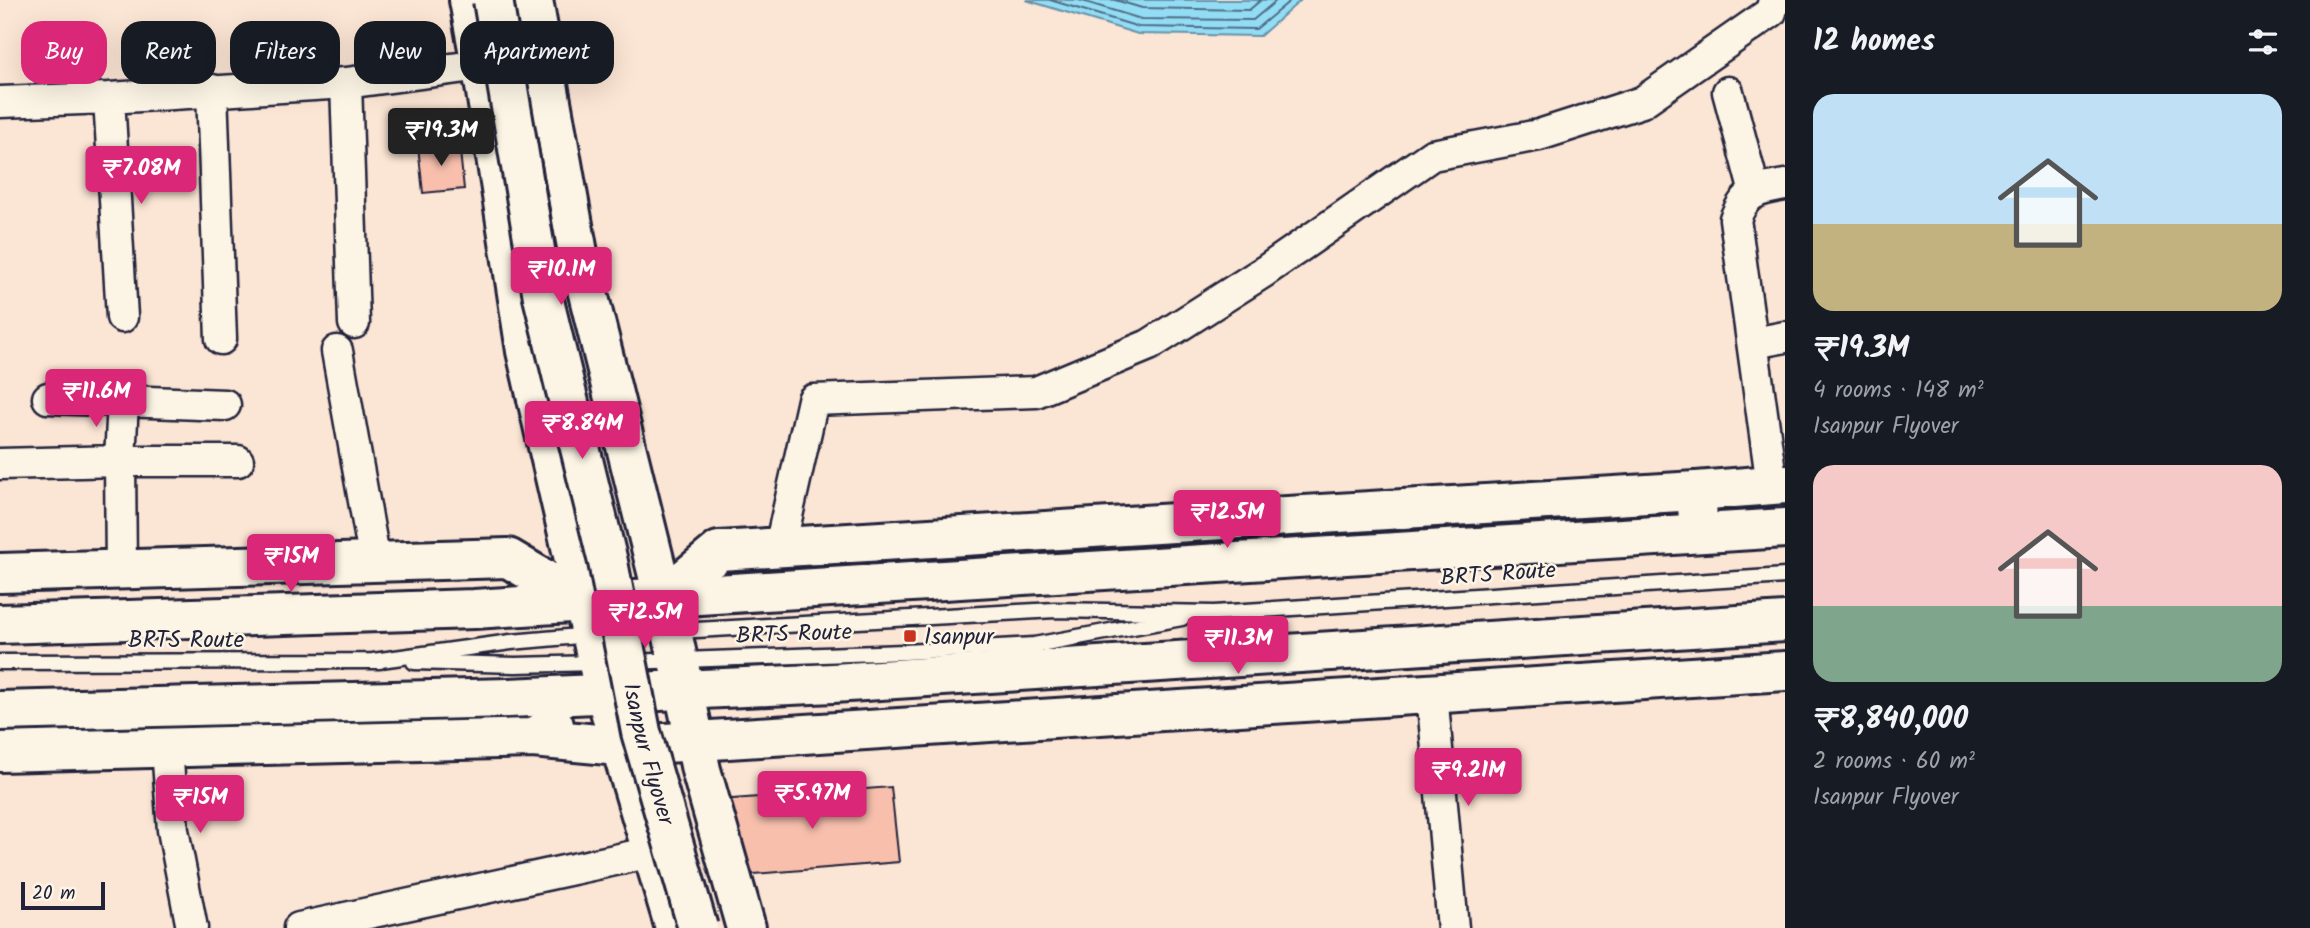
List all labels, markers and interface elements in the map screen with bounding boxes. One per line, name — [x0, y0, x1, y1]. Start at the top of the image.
text: 12 homes — [1813, 18, 1935, 66]
chip: Buy — [21, 21, 107, 84]
chip: Rent — [121, 21, 216, 84]
chip: Filters — [230, 21, 340, 84]
chip: New — [354, 21, 446, 84]
chip: Apartment — [460, 21, 614, 84]
icon: filters — [2244, 23, 2282, 61]
pin: ₹19.3M — [384, 108, 498, 168]
text: ₹19.3M — [404, 113, 478, 149]
icon: home — [1985, 140, 2111, 266]
pin: ₹7.08M — [84, 146, 198, 206]
text: ₹7.08M — [101, 151, 181, 187]
pin: ₹10.1M — [504, 247, 618, 307]
text: ₹10.1M — [527, 252, 595, 288]
text: ₹19.3M — [1813, 325, 1910, 373]
pin: ₹11.6M — [39, 370, 153, 429]
text: 4 rooms · 148 m² — [1813, 373, 1984, 409]
text: ₹11.6M — [61, 374, 131, 410]
pin: ₹8.84M — [525, 402, 639, 461]
text: ₹8.84M — [541, 406, 623, 442]
text: Isanpur Flyover — [1813, 409, 1958, 445]
pin: ₹12.5M — [1170, 490, 1284, 550]
text: ₹12.5M — [1190, 495, 1264, 531]
icon: home — [1985, 511, 2111, 637]
pin: ₹15M — [250, 534, 332, 594]
text: ₹15M — [263, 539, 319, 575]
street label: BRTS Route — [1439, 553, 1557, 597]
pin: ₹12.5M — [588, 590, 702, 650]
text: ₹12.5M — [608, 595, 682, 631]
street label: BRTS Route — [735, 615, 853, 655]
pin: ₹11.3M — [1181, 616, 1295, 676]
place label: Isanpur — [924, 620, 995, 656]
text: ₹11.3M — [1203, 621, 1273, 657]
street label: BRTS Route — [128, 623, 244, 659]
marker: Isanpur — [902, 628, 918, 644]
street label: Isanpur Flyover — [612, 680, 683, 831]
text: ₹8,840,000 — [1813, 696, 1968, 744]
text: 2 rooms · 60 m² — [1813, 744, 1975, 780]
pin: ₹9.21M — [1411, 748, 1525, 808]
text: ₹9.21M — [1431, 753, 1505, 789]
pin: ₹5.97M — [755, 772, 869, 831]
pin: ₹15M — [159, 776, 241, 835]
text: ₹5.97M — [774, 776, 850, 812]
text: ₹15M — [172, 780, 228, 816]
text: Isanpur Flyover — [1813, 780, 1958, 816]
scale bar — [21, 879, 105, 911]
text: 20 m — [32, 879, 75, 909]

